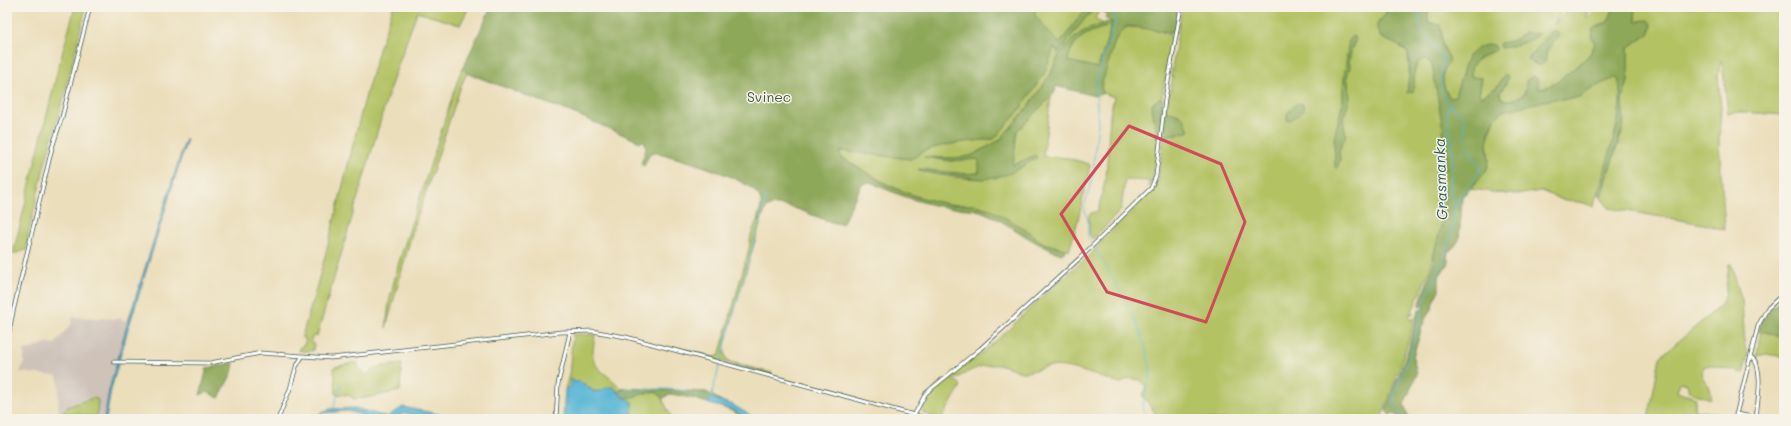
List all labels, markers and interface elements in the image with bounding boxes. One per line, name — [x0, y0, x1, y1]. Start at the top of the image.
park label: Svinec — [747, 87, 791, 106]
water label: Grasmanka — [1429, 138, 1451, 220]

